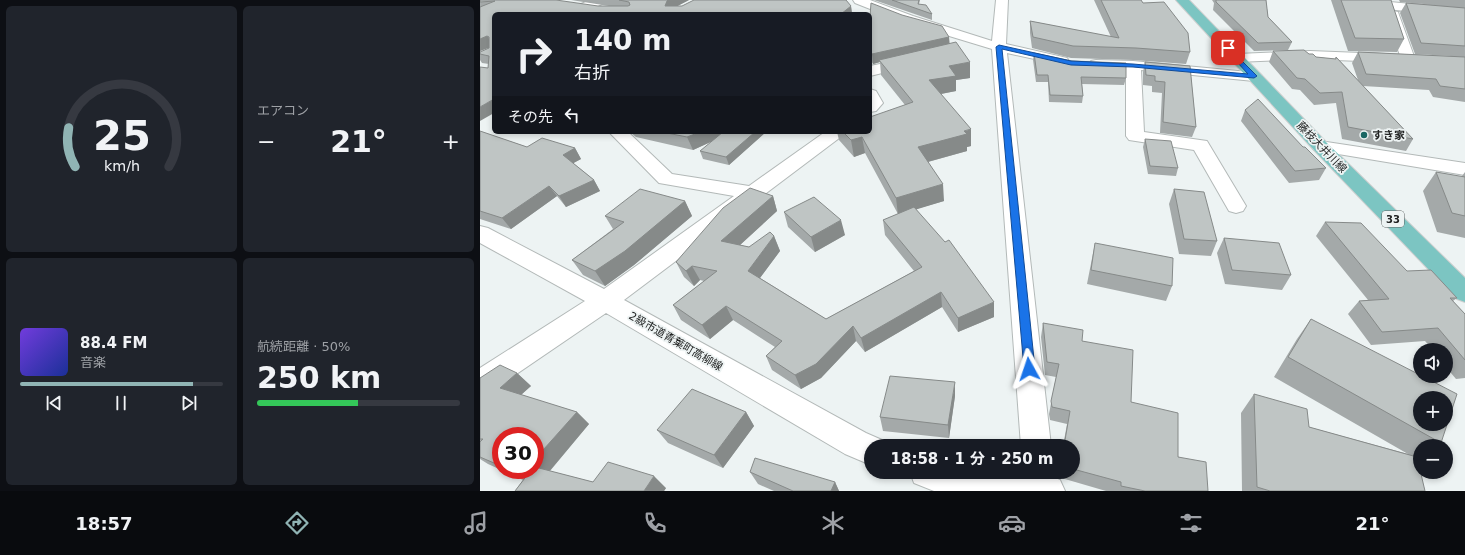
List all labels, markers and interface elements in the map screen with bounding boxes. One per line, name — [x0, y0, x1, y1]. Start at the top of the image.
text: 140 m — [574, 24, 671, 57]
icon: right — [508, 28, 560, 80]
pin — [1211, 31, 1245, 65]
icon: arrive — [1217, 37, 1239, 59]
text: 右折 — [574, 62, 610, 83]
text: エアコン — [257, 103, 309, 118]
icon: left — [561, 104, 583, 126]
text: その先 — [508, 108, 553, 126]
text: 25 — [93, 111, 150, 160]
street label: 藤枝大井川線 — [1294, 119, 1349, 176]
text: 21° — [330, 124, 387, 159]
text: − — [257, 129, 275, 154]
text: + — [442, 129, 460, 154]
place label: すき家 — [1372, 129, 1405, 142]
marker: すき家 — [1359, 130, 1369, 140]
text: km/h — [103, 157, 140, 173]
road number: 33 — [1382, 211, 1404, 227]
street label: 2級市道青葉町高柳線 — [627, 309, 725, 374]
text: 88.4 FM — [80, 334, 147, 352]
text: 航続距離 · 50% — [257, 339, 350, 354]
map controls — [1413, 343, 1453, 479]
button: sound — [1413, 343, 1453, 383]
position arrow — [1008, 348, 1050, 390]
text: 音楽 — [80, 355, 106, 370]
text: 250 km — [257, 360, 381, 395]
button: + — [1413, 391, 1453, 431]
icon: previous — [43, 392, 65, 414]
icon: pause — [110, 392, 132, 414]
icon: next — [178, 392, 200, 414]
speed limit sign: 30 — [492, 427, 544, 479]
button: − — [1413, 439, 1453, 479]
text: 18:58 · 1 分 · 250 m — [891, 450, 1053, 468]
icon: directions — [283, 509, 311, 537]
icon: music — [462, 509, 490, 537]
icon: phone — [641, 509, 669, 537]
icon: climate — [819, 509, 847, 537]
icon: car — [998, 509, 1026, 537]
icon: filters — [1177, 509, 1205, 537]
text: 18:57 — [75, 513, 133, 534]
text: 21° — [1356, 513, 1390, 534]

